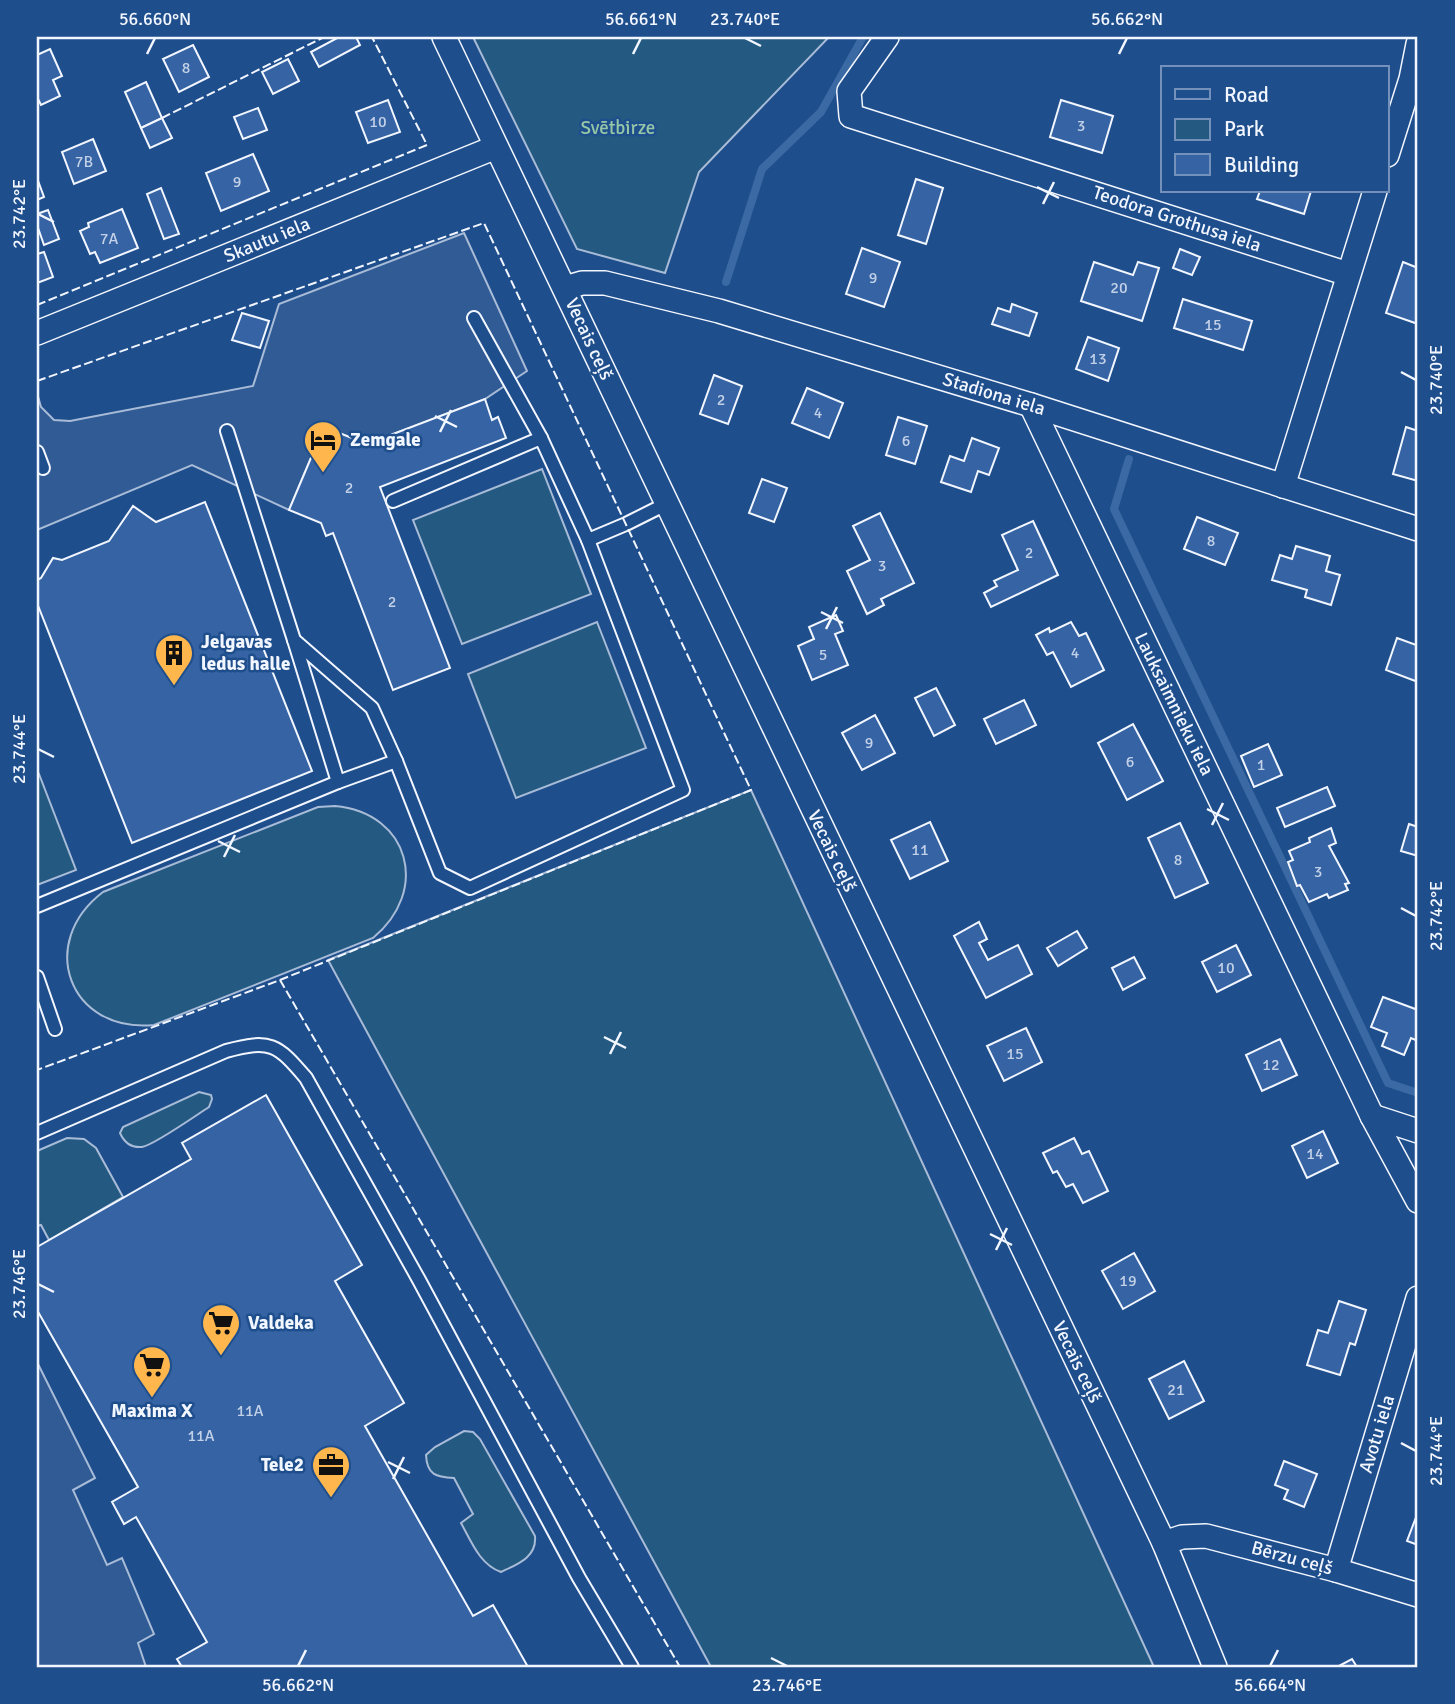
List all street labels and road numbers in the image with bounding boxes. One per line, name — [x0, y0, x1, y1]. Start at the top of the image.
street label: Teodora Grothusa iela — [1090, 180, 1264, 258]
street label: Skautu iela — [220, 212, 314, 268]
street label: Vecais ceļš — [560, 294, 618, 384]
street label: Stadiona iela — [940, 367, 1048, 421]
street label: Lauksaimnieku iela — [1129, 629, 1219, 779]
street label: Vecais ceļš — [802, 806, 862, 896]
street label: Vecais ceļš — [1047, 1317, 1107, 1407]
street label: Avotu iela — [1354, 1392, 1400, 1476]
street label: Bērzu ceļš — [1249, 1536, 1335, 1580]

